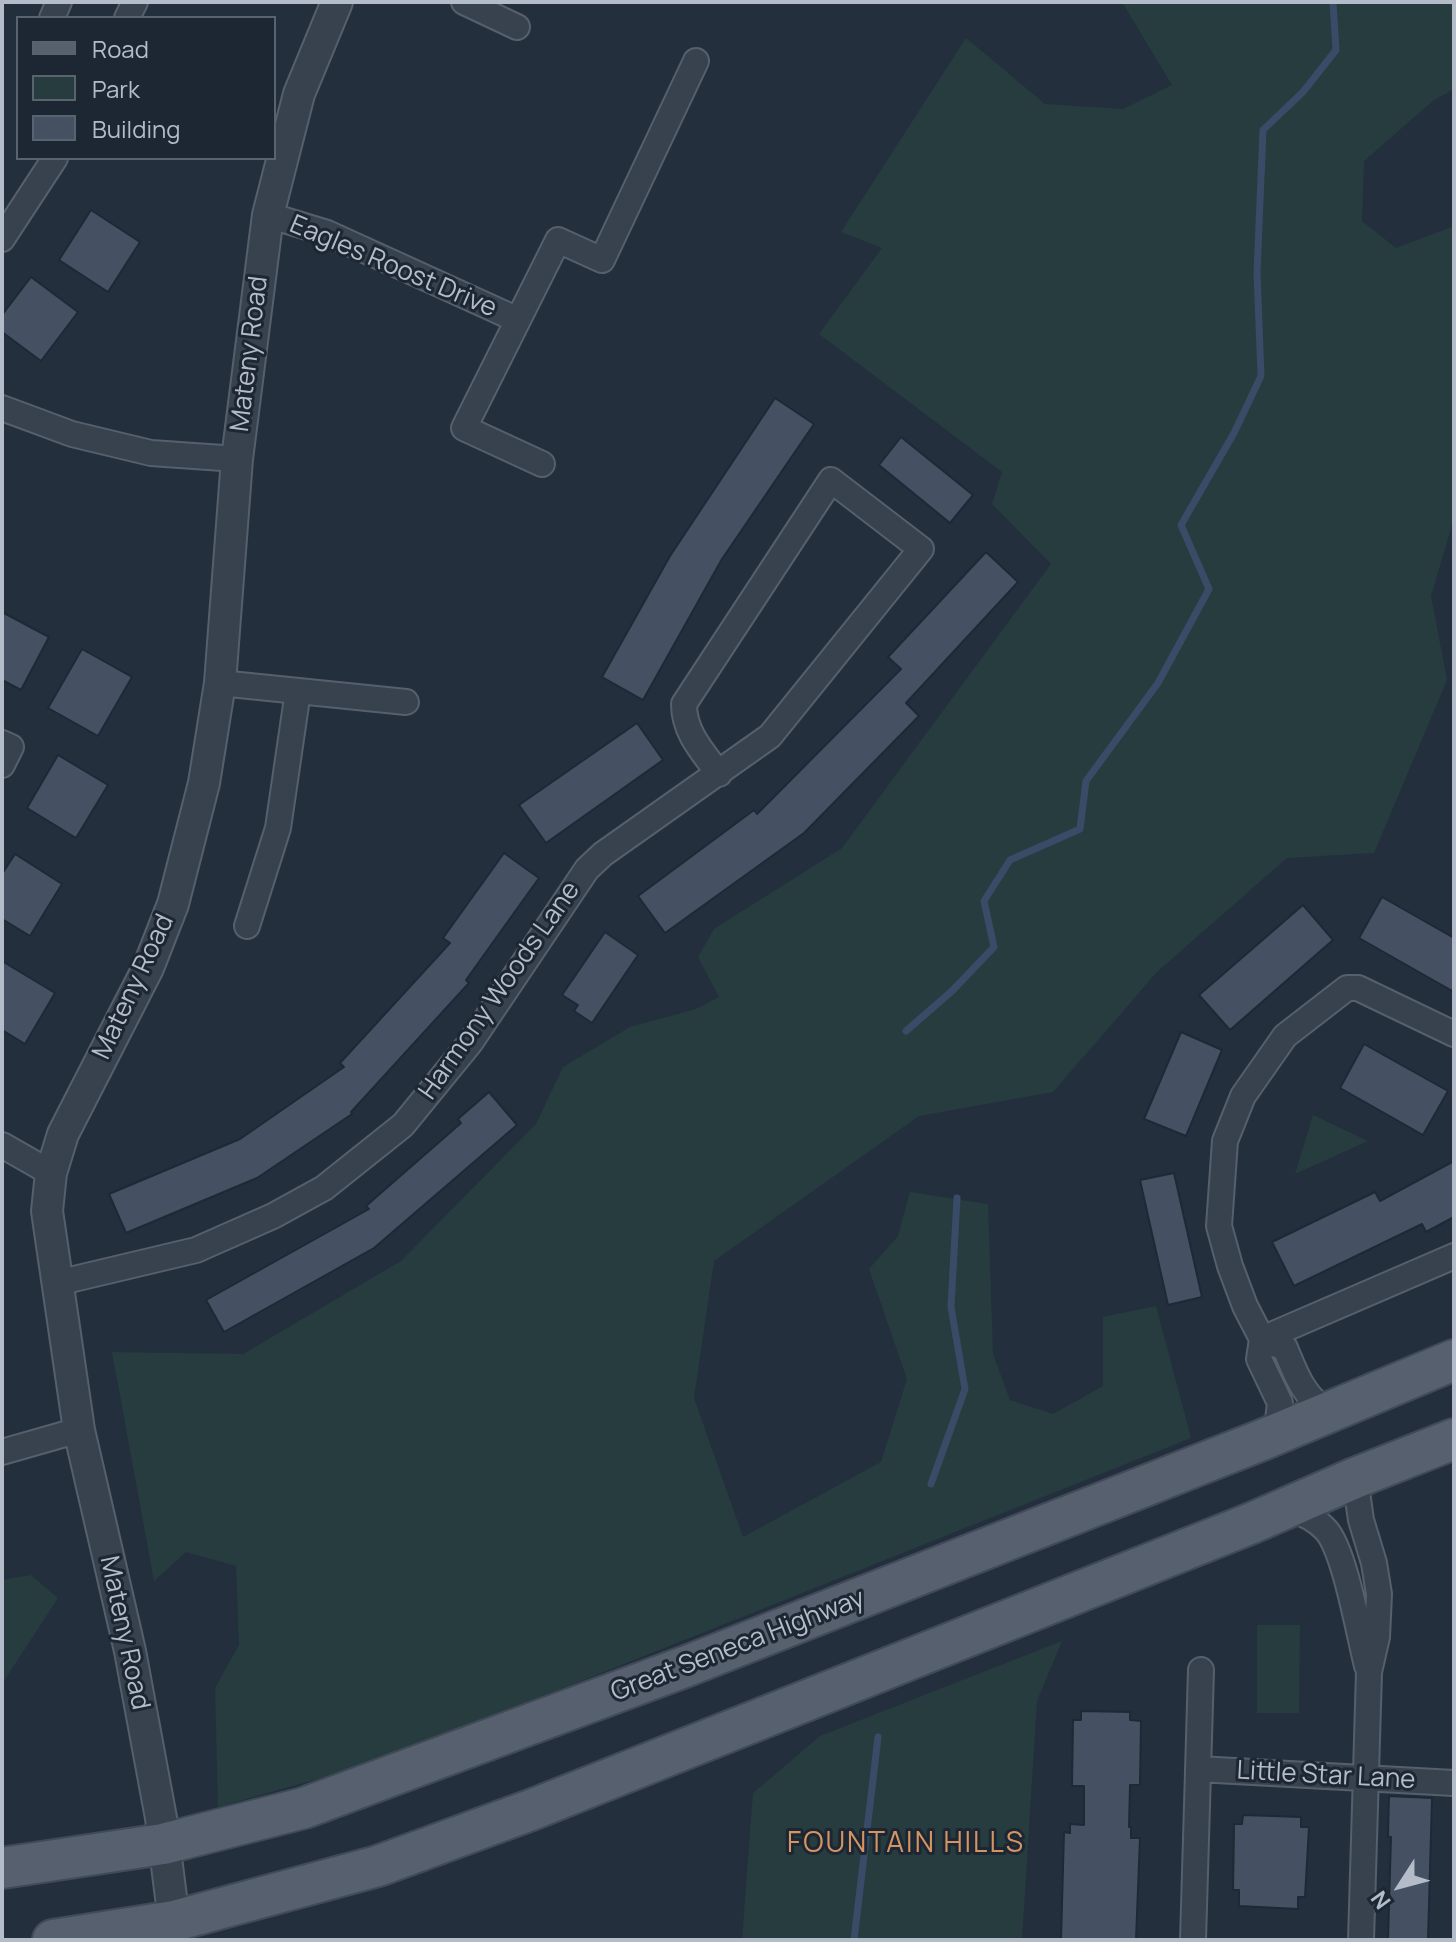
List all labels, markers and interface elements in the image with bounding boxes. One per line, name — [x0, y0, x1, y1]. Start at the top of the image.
legend — [16, 16, 276, 160]
text: Road — [92, 32, 149, 65]
text: Park — [92, 72, 140, 105]
text: Building — [92, 112, 180, 145]
street label: Eagles Roost Drive — [285, 209, 501, 325]
street label: Mateny Road — [225, 274, 275, 434]
street label: Harmony Woods Lane — [413, 876, 587, 1106]
street label: Mateny Road — [87, 910, 181, 1064]
street label: Mateny Road — [92, 1553, 156, 1713]
street label: Great Seneca Highway — [607, 1583, 869, 1709]
street label: Little Star Lane — [1236, 1756, 1416, 1796]
district label: FOUNTAIN HILLS — [787, 1827, 1025, 1861]
north arrow — [1360, 1846, 1440, 1926]
text: N — [1364, 1885, 1397, 1915]

